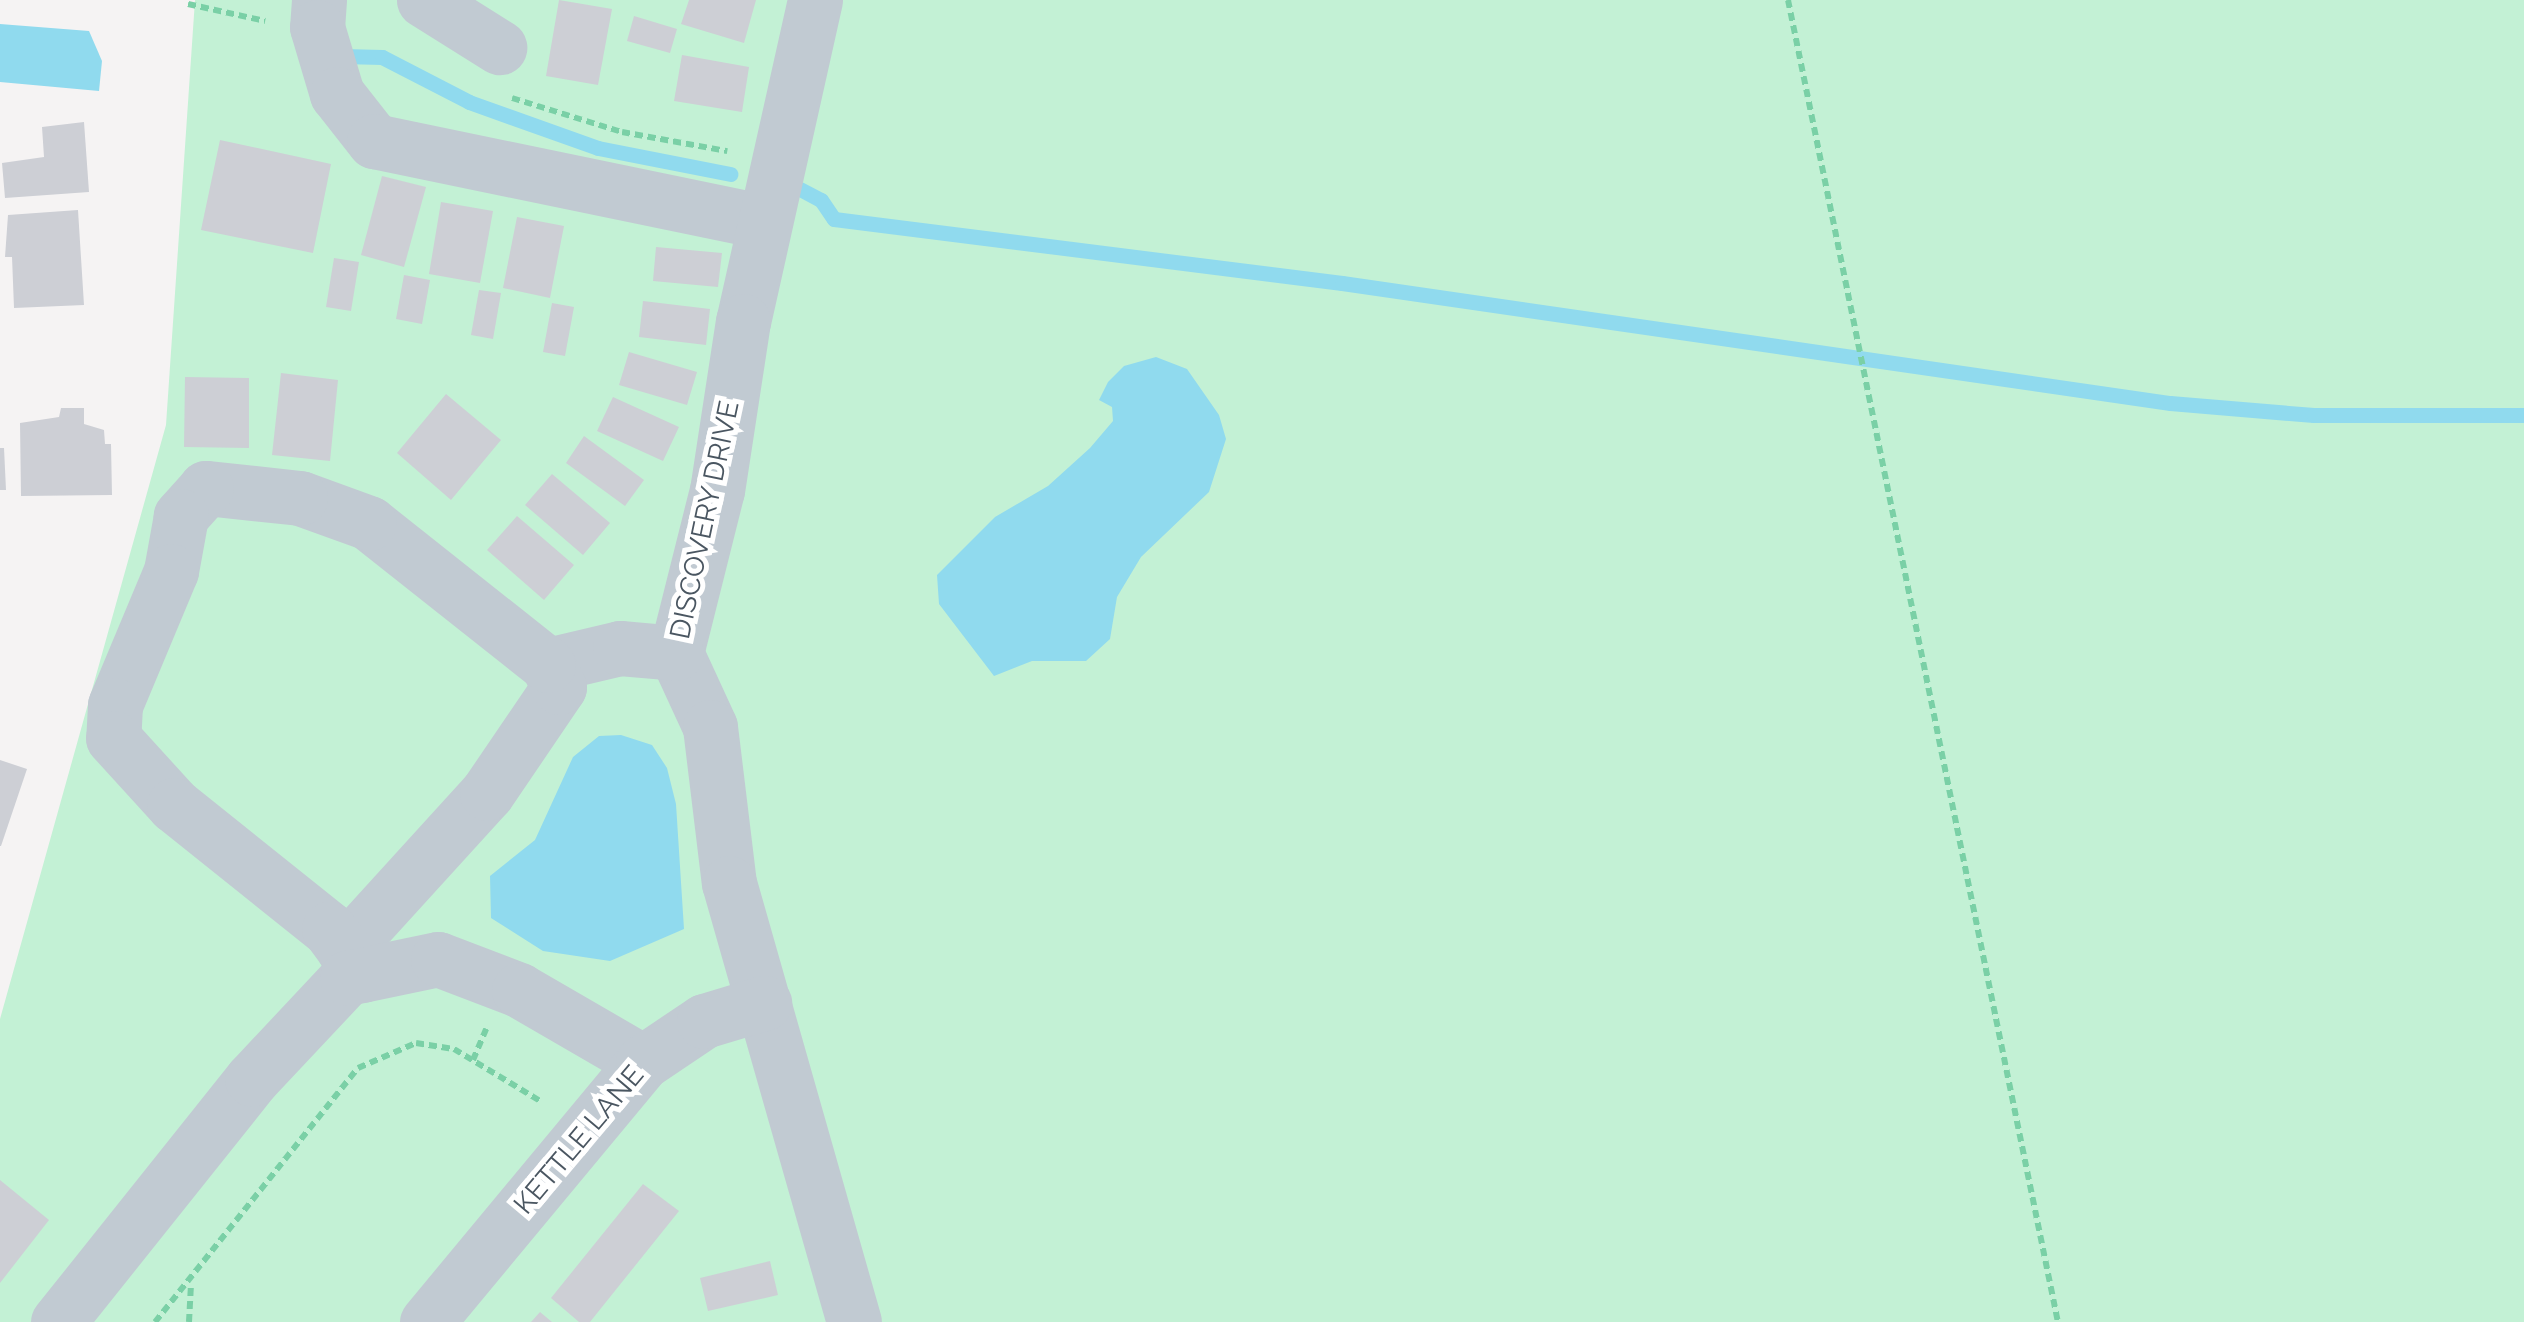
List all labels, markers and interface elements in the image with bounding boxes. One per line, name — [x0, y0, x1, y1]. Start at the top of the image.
street label: DISCOVERY DRIVE — [663, 397, 747, 643]
street label: KETTLE LANE — [507, 1059, 651, 1221]

